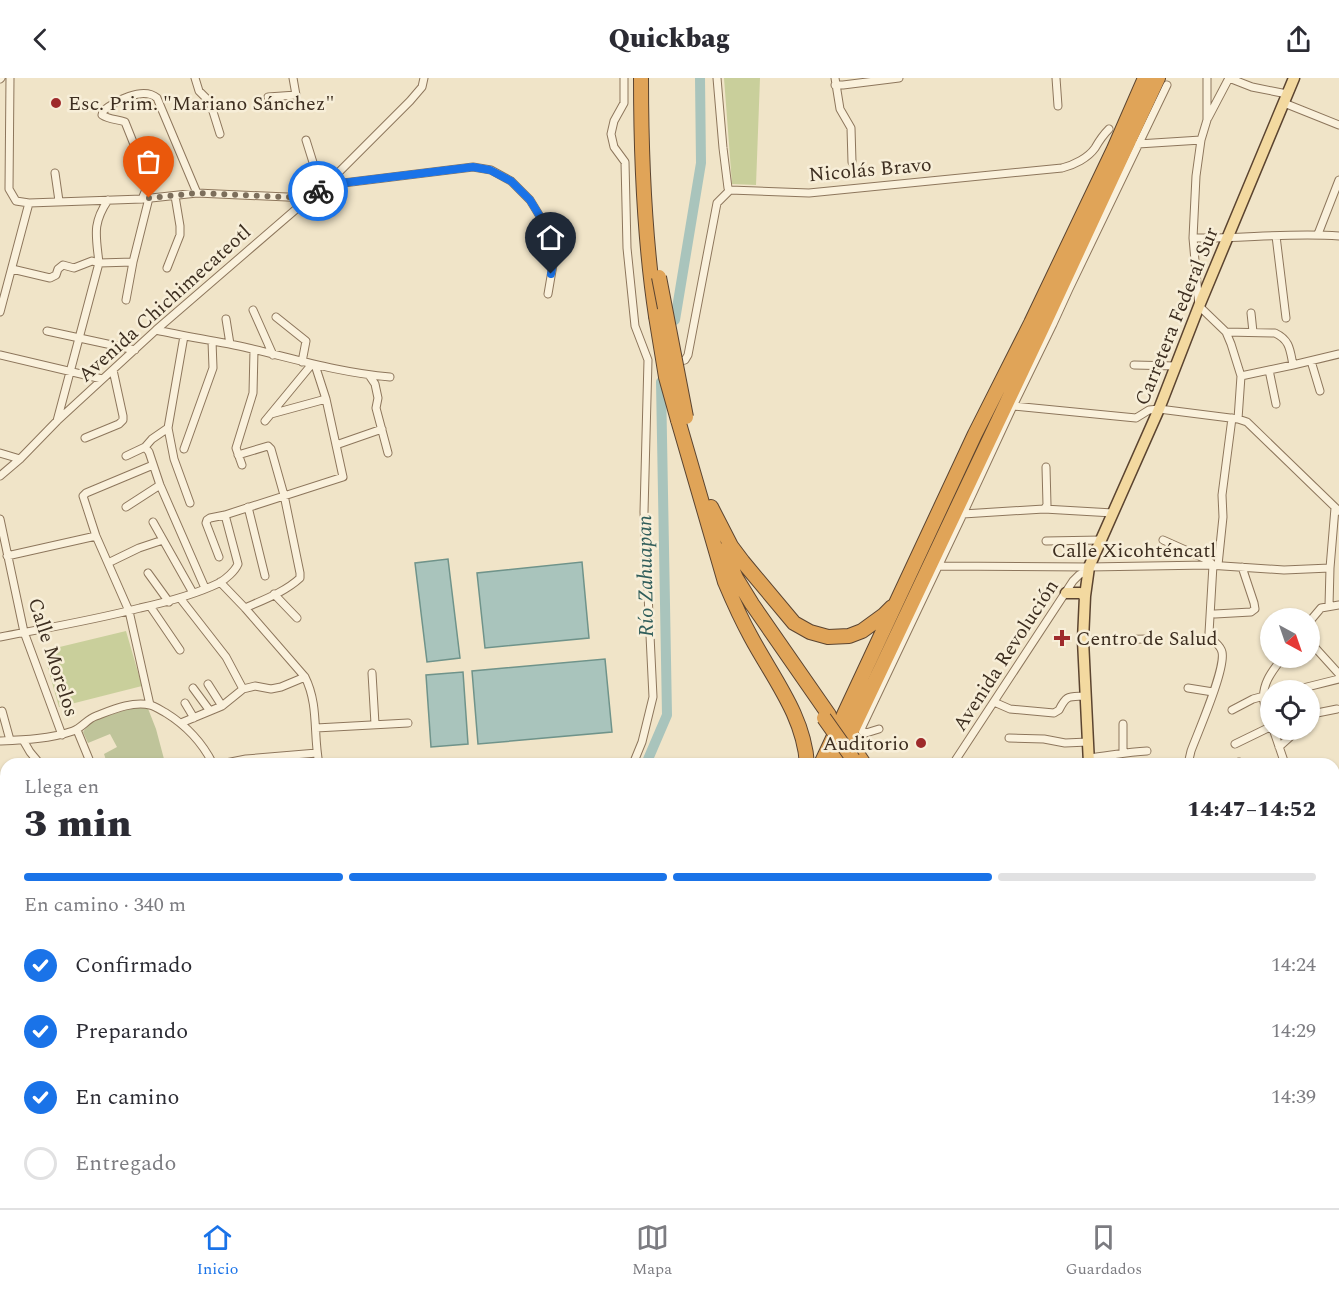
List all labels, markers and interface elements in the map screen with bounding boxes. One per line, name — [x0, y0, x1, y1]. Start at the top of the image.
text: Quickbag — [609, 18, 730, 60]
icon: back — [24, 23, 57, 56]
icon: share — [1282, 23, 1315, 56]
place label: Esc. Prim. "Mariano Sánchez" — [68, 89, 334, 119]
marker: Esc. Prim. "Mariano Sánchez" — [49, 96, 63, 110]
pin — [123, 136, 174, 198]
icon: bag — [132, 145, 165, 178]
street label: Nicolás Bravo — [807, 150, 933, 190]
courier — [288, 161, 348, 221]
icon: bike — [302, 175, 335, 208]
pin — [525, 212, 576, 274]
street label: Avenida Chichimecateotl — [72, 218, 258, 390]
icon: home — [534, 221, 567, 254]
street label: Carretera Federal Sur — [1127, 223, 1226, 410]
water label: Río Zahuapan — [629, 515, 663, 637]
street label: Calle Xicohténcatl — [1052, 536, 1216, 566]
street label: Avenida Revolución — [945, 574, 1066, 737]
street label: Calle Morelos — [20, 594, 86, 721]
north arrow — [1260, 608, 1320, 668]
map controls — [1260, 608, 1320, 740]
place label: Centro de Salud — [1076, 624, 1218, 654]
marker: Centro de Salud — [1053, 629, 1071, 647]
button: locate — [1260, 680, 1320, 740]
place label: Auditorio — [823, 729, 909, 759]
marker: Auditorio — [914, 736, 928, 750]
text: Llega en — [24, 772, 99, 802]
text: 14:47–14:52 — [1187, 793, 1316, 826]
text: 3 min — [24, 795, 132, 854]
text: En camino · 340 m — [24, 890, 186, 920]
icon: check — [24, 949, 57, 982]
text: Confirmado — [75, 949, 192, 982]
text: 14:24 — [1271, 950, 1316, 980]
icon: check — [24, 1015, 57, 1048]
text: Preparando — [75, 1015, 188, 1048]
text: 14:29 — [1271, 1016, 1316, 1046]
icon: check — [24, 1081, 57, 1114]
text: En camino — [75, 1081, 179, 1114]
text: 14:39 — [1271, 1082, 1316, 1112]
text: Entregado — [75, 1147, 176, 1180]
tab: Inicio — [197, 1221, 239, 1281]
tab: Mapa — [632, 1221, 672, 1281]
tab: Guardados — [1066, 1221, 1142, 1281]

